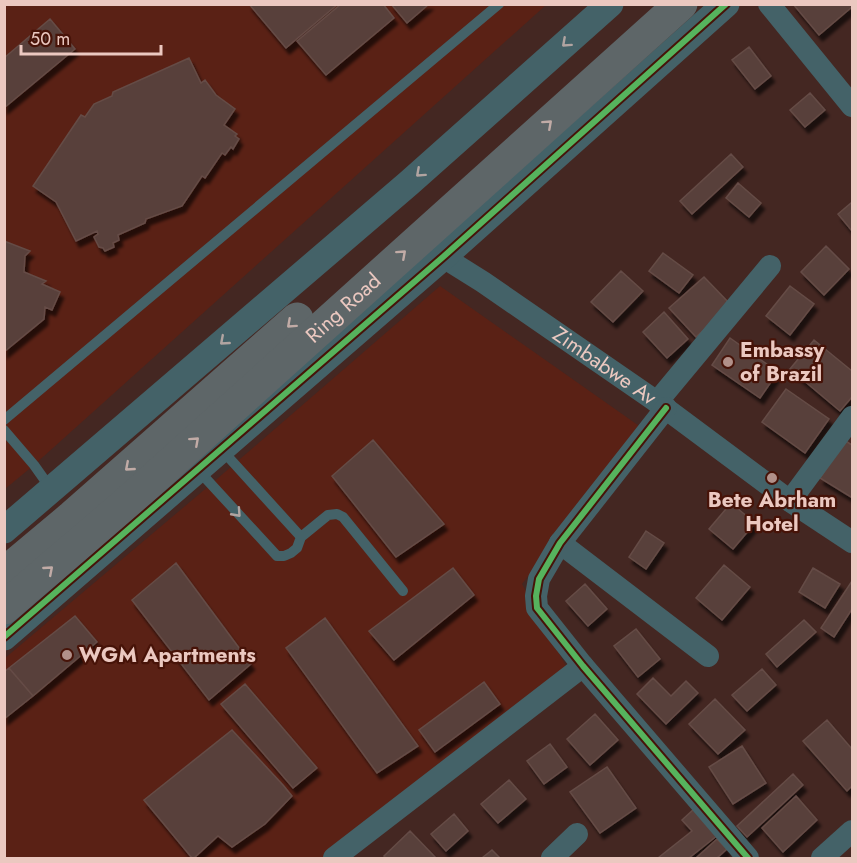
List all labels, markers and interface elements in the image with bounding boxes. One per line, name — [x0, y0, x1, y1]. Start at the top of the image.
scale bar — [21, 18, 160, 56]
text: 50 m — [30, 26, 70, 52]
one-way arrow — [562, 36, 573, 47]
one-way arrow — [541, 120, 551, 131]
one-way arrow — [417, 166, 427, 177]
one-way arrow — [396, 250, 406, 261]
street label: Ring Road — [299, 266, 388, 350]
one-way arrow — [287, 317, 297, 328]
street label: Zimbabwe Av — [547, 319, 663, 413]
one-way arrow — [221, 334, 231, 345]
place label: Embassy of Brazil — [740, 335, 825, 389]
marker: Embassy of Brazil — [721, 355, 735, 369]
one-way arrow — [189, 437, 199, 448]
one-way arrow — [125, 460, 136, 471]
marker: Bete Abrham Hotel — [765, 471, 779, 485]
place label: Bete Abrham Hotel — [708, 485, 836, 539]
one-way arrow — [230, 506, 241, 516]
one-way arrow — [42, 566, 53, 577]
place label: WGM Apartments — [79, 640, 256, 670]
marker: WGM Apartments — [60, 648, 74, 662]

